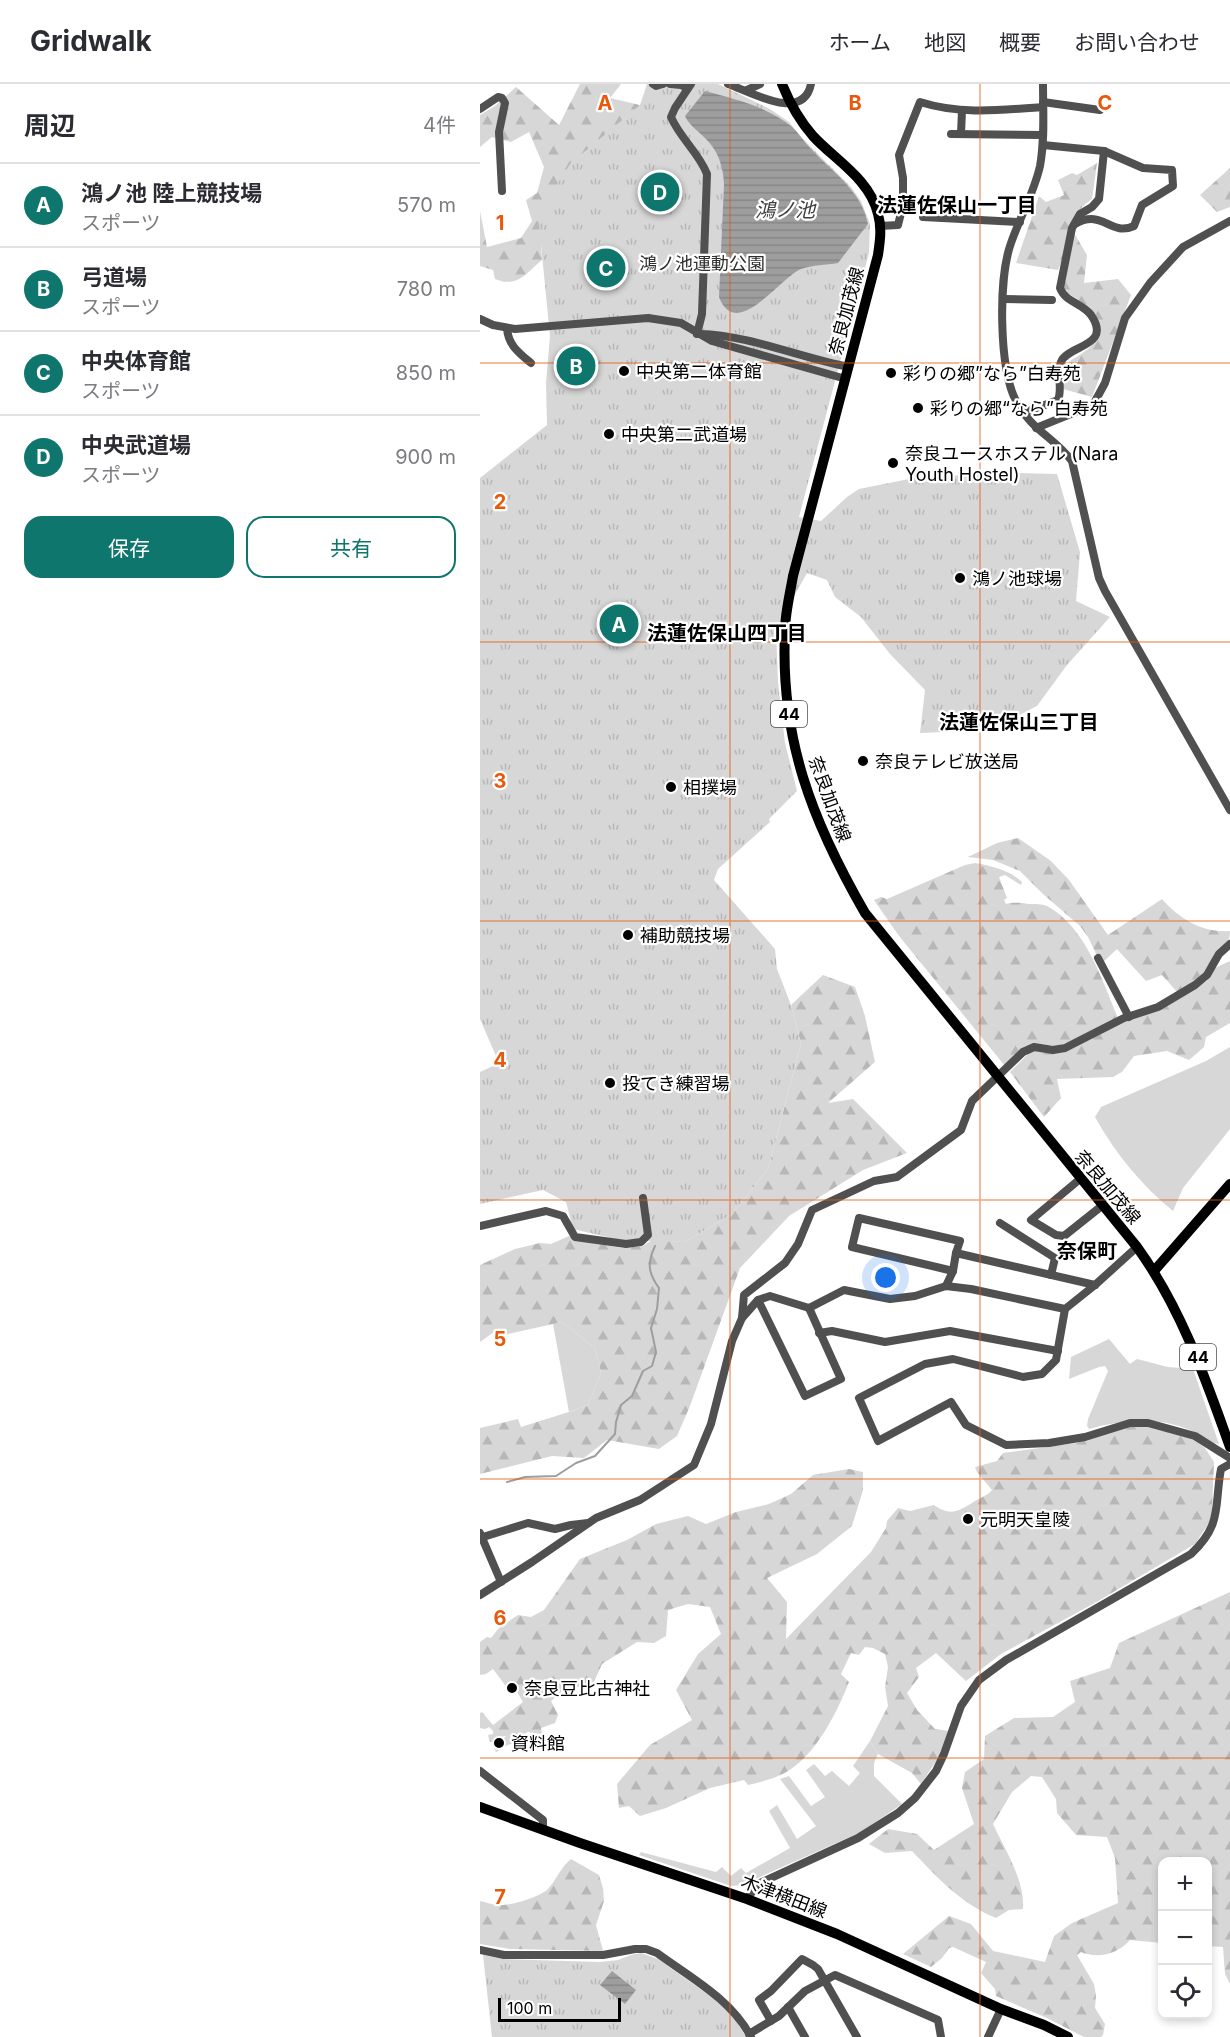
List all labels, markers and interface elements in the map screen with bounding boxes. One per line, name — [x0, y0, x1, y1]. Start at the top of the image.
text: Gridwalk — [30, 24, 152, 58]
text: ホーム — [829, 30, 891, 55]
text: 地図 — [924, 30, 966, 55]
text: 概要 — [999, 30, 1041, 55]
text: お問い合わせ — [1074, 30, 1200, 55]
text: A — [598, 91, 613, 115]
text: B — [848, 91, 862, 115]
text: C — [1098, 91, 1112, 115]
text: 周辺 — [24, 110, 76, 141]
text: 4件 — [423, 113, 456, 137]
pin: D — [640, 170, 680, 214]
text: 鴻ノ池 陸上競技場 — [81, 180, 262, 206]
text: A — [36, 193, 51, 217]
text: 570 m — [397, 193, 456, 217]
district label: 法蓮佐保山一丁目 — [877, 193, 1037, 217]
water label: 鴻ノ池 — [755, 198, 817, 222]
text: スポーツ — [81, 211, 161, 235]
text: 1 — [496, 211, 504, 235]
pin: C — [586, 246, 626, 291]
park label: 鴻ノ池運動公園 — [639, 253, 765, 274]
text: 弓道場 — [81, 264, 147, 290]
street label: 奈良加茂線 — [824, 265, 868, 357]
text: B — [37, 277, 50, 301]
text: 780 m — [397, 277, 456, 301]
text: スポーツ — [81, 295, 161, 319]
pin: B — [556, 344, 596, 388]
text: 中央体育館 — [81, 348, 191, 374]
text: C — [36, 361, 51, 385]
text: 850 m — [396, 361, 456, 385]
place label: 中央第二体育館 — [636, 361, 762, 382]
place label: 彩りの郷”なら”白寿苑 — [903, 363, 1081, 384]
marker: 中央第二体育館 — [617, 364, 631, 378]
marker: 彩りの郷”なら”白寿苑 — [884, 366, 898, 380]
text: スポーツ — [81, 379, 161, 403]
place label: 彩りの郷“なら”白寿苑 — [930, 398, 1108, 419]
marker: 彩りの郷“なら”白寿苑 — [911, 401, 925, 415]
place label: 中央第二武道場 — [621, 424, 747, 445]
marker: 中央第二武道場 — [602, 427, 616, 441]
text: 中央武道場 — [81, 432, 191, 458]
place label: 奈良ユースホステル (Nara Youth Hostel) — [905, 443, 1118, 485]
text: D — [36, 445, 51, 469]
text: 900 m — [395, 445, 456, 469]
marker: 奈良ユースホステル (Nara Youth Hostel) — [886, 456, 900, 470]
text: スポーツ — [81, 463, 161, 487]
text: 2 — [494, 490, 506, 514]
button: 保存 — [24, 516, 234, 578]
button: 共有 — [246, 516, 456, 578]
place label: 鴻ノ池球場 — [972, 568, 1062, 589]
marker: 鴻ノ池球場 — [953, 571, 967, 585]
pin: A — [600, 602, 638, 646]
district label: 法蓮佐保山四丁目 — [647, 621, 807, 645]
road number: 44 — [771, 701, 807, 727]
district label: 法蓮佐保山三丁目 — [939, 710, 1099, 734]
place label: 奈良テレビ放送局 — [875, 751, 1019, 772]
street label: 奈良加茂線 — [805, 753, 855, 845]
marker: 奈良テレビ放送局 — [856, 754, 870, 768]
text: 3 — [494, 769, 506, 793]
place label: 相撲場 — [683, 777, 737, 798]
marker: 相撲場 — [664, 780, 678, 794]
place label: 補助競技場 — [640, 925, 730, 946]
marker: 補助競技場 — [621, 928, 635, 942]
text: 4 — [493, 1048, 507, 1072]
place label: 投てき練習場 — [622, 1073, 729, 1094]
marker: 投てき練習場 — [603, 1076, 617, 1090]
street label: 奈良加茂線 — [1071, 1146, 1145, 1228]
district label: 奈保町 — [1057, 1239, 1117, 1263]
your location — [871, 1263, 900, 1292]
text: 5 — [494, 1327, 506, 1351]
road number: 44 — [1180, 1344, 1216, 1370]
place label: 元明天皇陵 — [980, 1509, 1070, 1530]
marker: 元明天皇陵 — [961, 1512, 975, 1526]
text: 6 — [494, 1606, 507, 1630]
place label: 奈良豆比古神社 — [524, 1678, 650, 1699]
marker: 奈良豆比古神社 — [505, 1681, 519, 1695]
place label: 資料館 — [511, 1733, 565, 1754]
marker: 資料館 — [492, 1736, 506, 1750]
map controls — [1158, 1857, 1212, 2019]
button: + — [1158, 1857, 1212, 1911]
street label: 木津横田線 — [738, 1870, 830, 1922]
text: 7 — [494, 1885, 506, 1909]
button: − — [1158, 1911, 1212, 1965]
button: locate — [1158, 1965, 1212, 2019]
scale bar — [498, 1995, 621, 2022]
text: 100 m — [507, 1998, 552, 2018]

